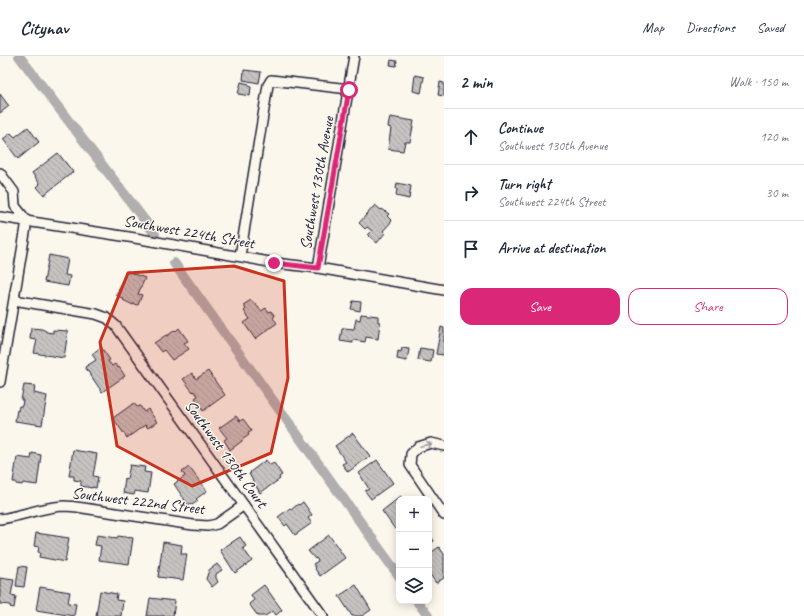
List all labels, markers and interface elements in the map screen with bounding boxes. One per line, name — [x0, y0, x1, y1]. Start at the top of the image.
text: Citynav — [20, 16, 68, 40]
text: Map — [643, 19, 664, 36]
text: Directions — [686, 19, 735, 36]
text: Saved — [757, 19, 784, 36]
text: 2 min — [460, 72, 493, 93]
text: Walk · 150 m — [729, 74, 788, 90]
route start — [340, 81, 358, 99]
street label: Southwest 130th Avenue — [295, 113, 339, 251]
text: Continue — [498, 119, 543, 138]
icon: ahead — [460, 126, 482, 148]
text: 120 m — [760, 129, 788, 145]
text: Southwest 130th Avenue — [498, 138, 607, 154]
text: Turn right — [498, 175, 551, 194]
icon: right — [460, 182, 482, 204]
text: 30 m — [766, 185, 788, 201]
text: Southwest 224th Street — [498, 194, 606, 210]
street label: Southwest 224th Street — [122, 211, 258, 254]
icon: arrive — [460, 238, 482, 260]
text: Arrive at destination — [498, 239, 605, 258]
route end — [265, 254, 283, 272]
button: Save — [460, 288, 620, 325]
button: Share — [628, 288, 788, 325]
street label: Southwest 130th Court — [180, 396, 273, 513]
one-way arrow — [419, 441, 432, 449]
street label: Southwest 222nd Street — [71, 483, 207, 519]
map controls — [396, 496, 432, 604]
button: + — [396, 496, 432, 532]
button: − — [396, 532, 432, 568]
button: layers — [396, 568, 432, 604]

